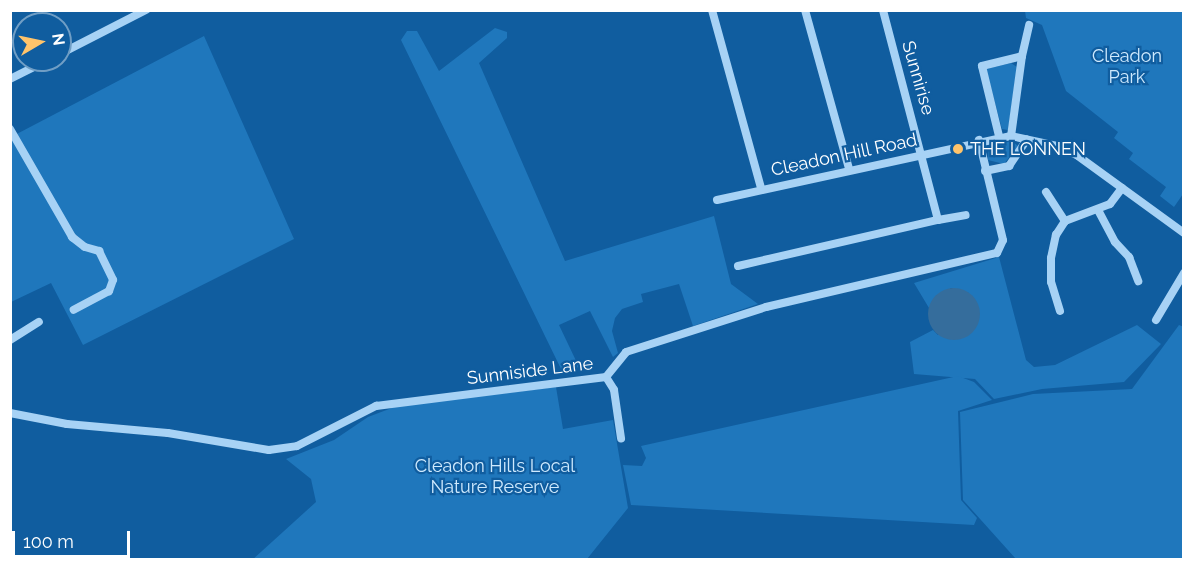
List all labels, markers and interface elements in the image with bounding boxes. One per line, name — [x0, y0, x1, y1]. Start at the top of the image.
north arrow — [12, 12, 72, 72]
text: N — [48, 32, 69, 47]
street label: Sunnirise — [897, 38, 939, 118]
park label: Cleadon Park — [1092, 46, 1162, 88]
street label: Cleadon Hill Road — [769, 129, 919, 181]
place label: THE LONNEN — [970, 138, 1086, 160]
marker: THE LONNEN — [951, 142, 965, 156]
street label: Sunniside Lane — [466, 353, 594, 389]
park label: Cleadon Hills Local Nature Reserve — [415, 456, 575, 498]
scale bar — [15, 519, 134, 557]
text: 100 m — [23, 531, 74, 552]

